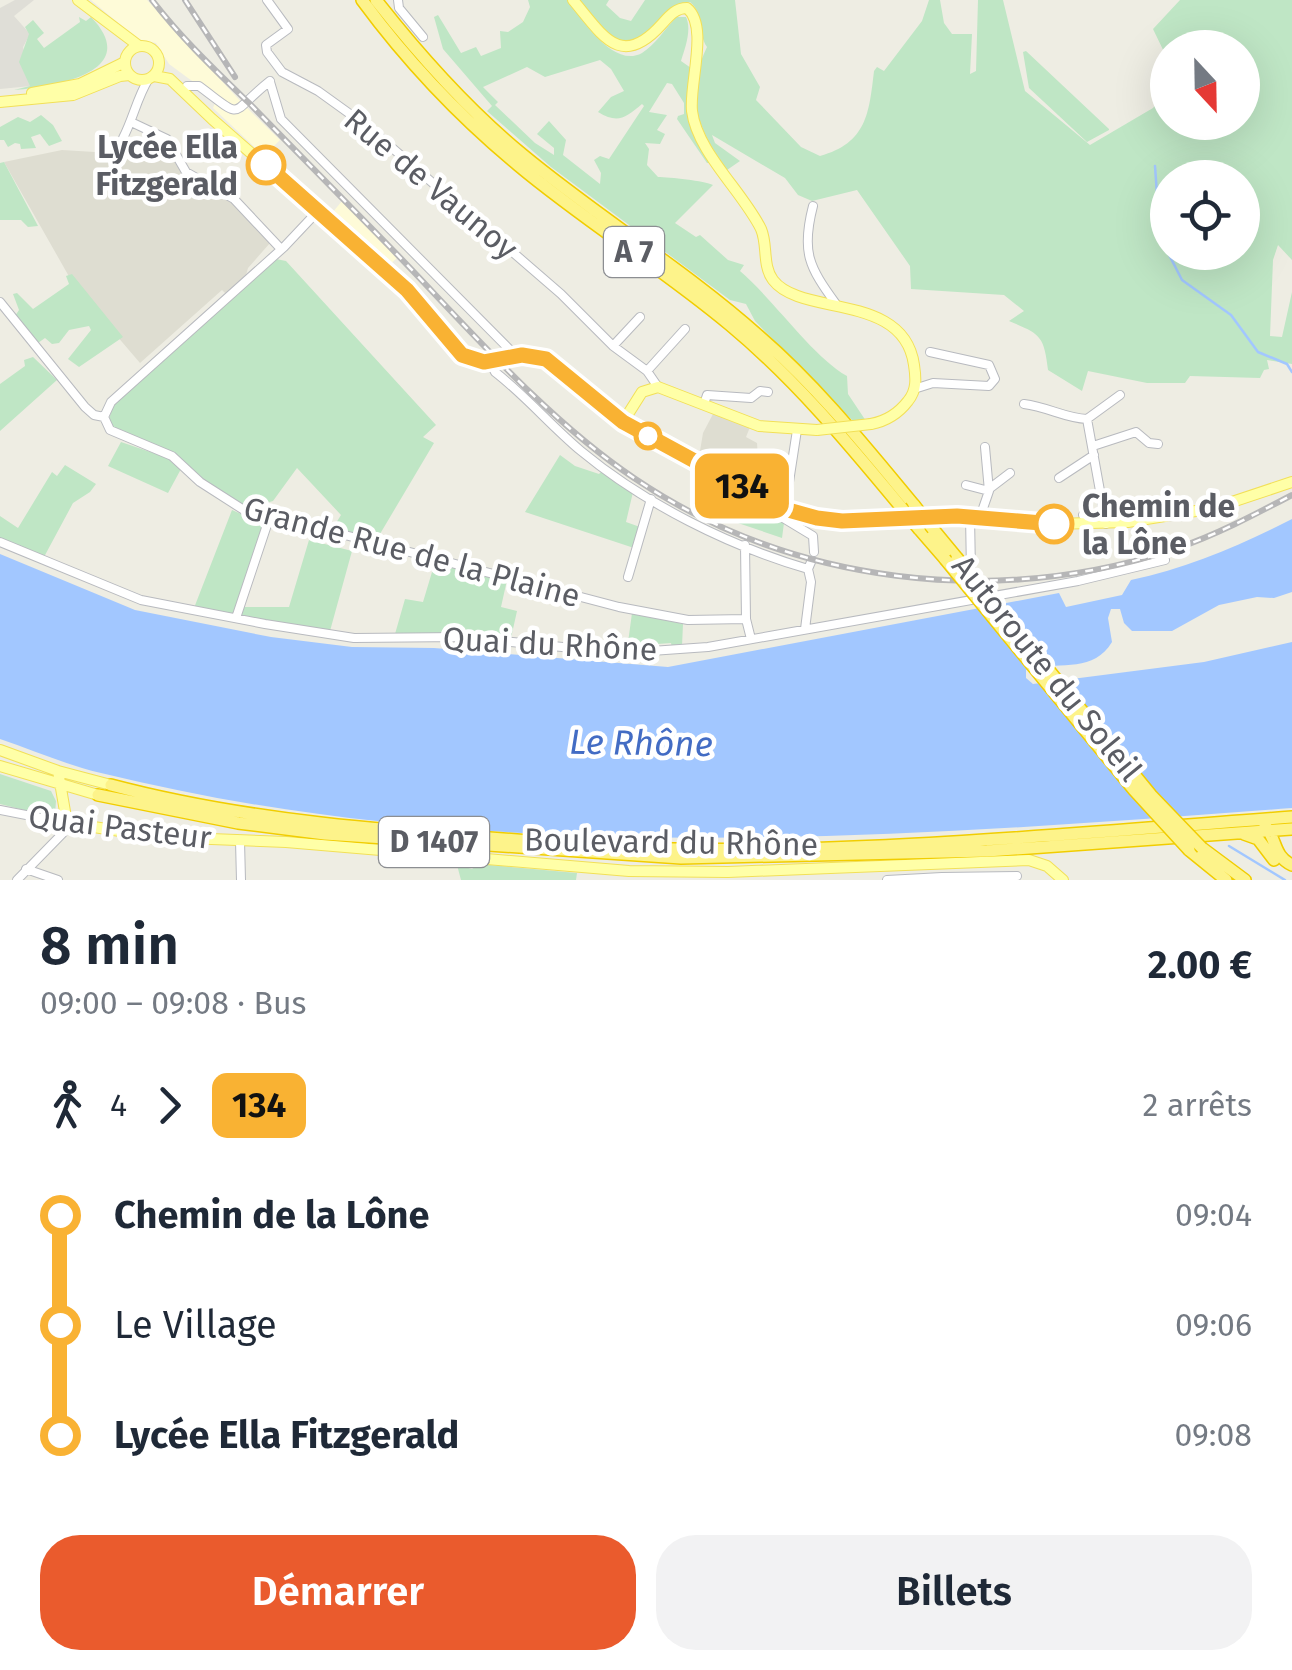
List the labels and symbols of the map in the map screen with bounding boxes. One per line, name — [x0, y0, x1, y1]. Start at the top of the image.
north arrow — [1150, 30, 1260, 140]
street label: Rue de Vaunoy — [337, 100, 526, 268]
place label: Lycée Ella Fitzgerald — [96, 128, 238, 203]
marker: Lycée Ella Fitzgerald — [247, 146, 285, 184]
road number: A 7 — [604, 227, 664, 277]
unlabelled marker — [635, 423, 661, 449]
line badge: 134 — [684, 454, 800, 518]
place label: Chemin de la Lône — [1082, 487, 1235, 562]
street label: Grande Rue de la Plaine — [240, 489, 584, 615]
marker: Chemin de la Lône — [1035, 505, 1073, 543]
street label: Autoroute du Soleil — [944, 547, 1150, 789]
street label: Quai du Rhône — [442, 619, 658, 669]
water label: Le Rhône — [569, 721, 713, 765]
street label: Quai Pasteur — [26, 797, 214, 857]
road number: D 1407 — [379, 817, 489, 867]
street label: Boulevard du Rhône — [524, 820, 818, 864]

